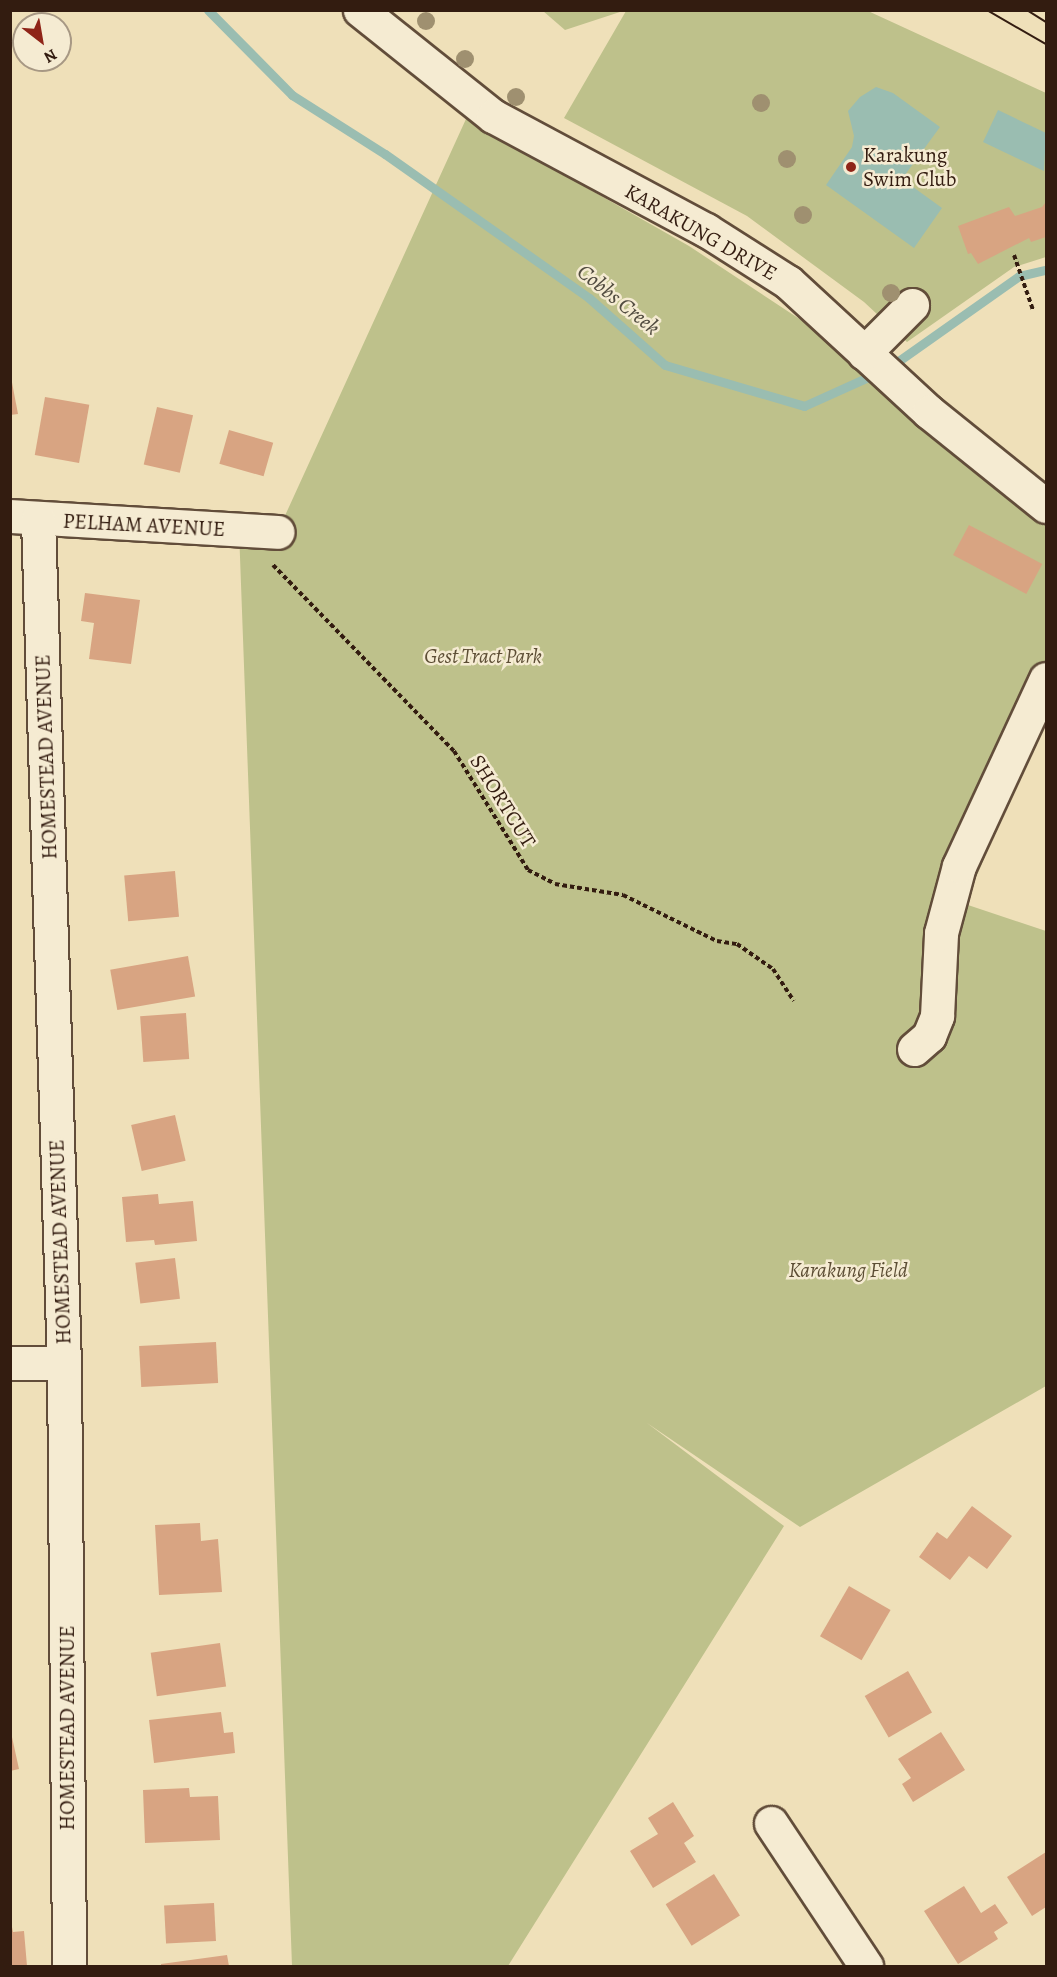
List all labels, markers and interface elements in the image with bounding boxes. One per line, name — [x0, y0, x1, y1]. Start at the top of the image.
north arrow — [12, 12, 72, 72]
text: N — [40, 43, 61, 68]
place label: Karakung Swim Club — [863, 142, 956, 192]
marker: Karakung Swim Club — [844, 160, 858, 174]
street label: KARAKUNG DRIVE — [620, 178, 782, 286]
water label: Cobbs Creek — [571, 259, 665, 341]
street label: PELHAM AVENUE — [62, 508, 226, 542]
park label: Gest Tract Park — [424, 643, 542, 669]
street label: HOMESTEAD AVENUE — [30, 654, 62, 860]
street label: SHORTCUT — [465, 750, 541, 852]
street label: HOMESTEAD AVENUE — [44, 1139, 76, 1345]
park label: Karakung Field — [788, 1257, 908, 1283]
street label: HOMESTEAD AVENUE — [54, 1625, 80, 1831]

